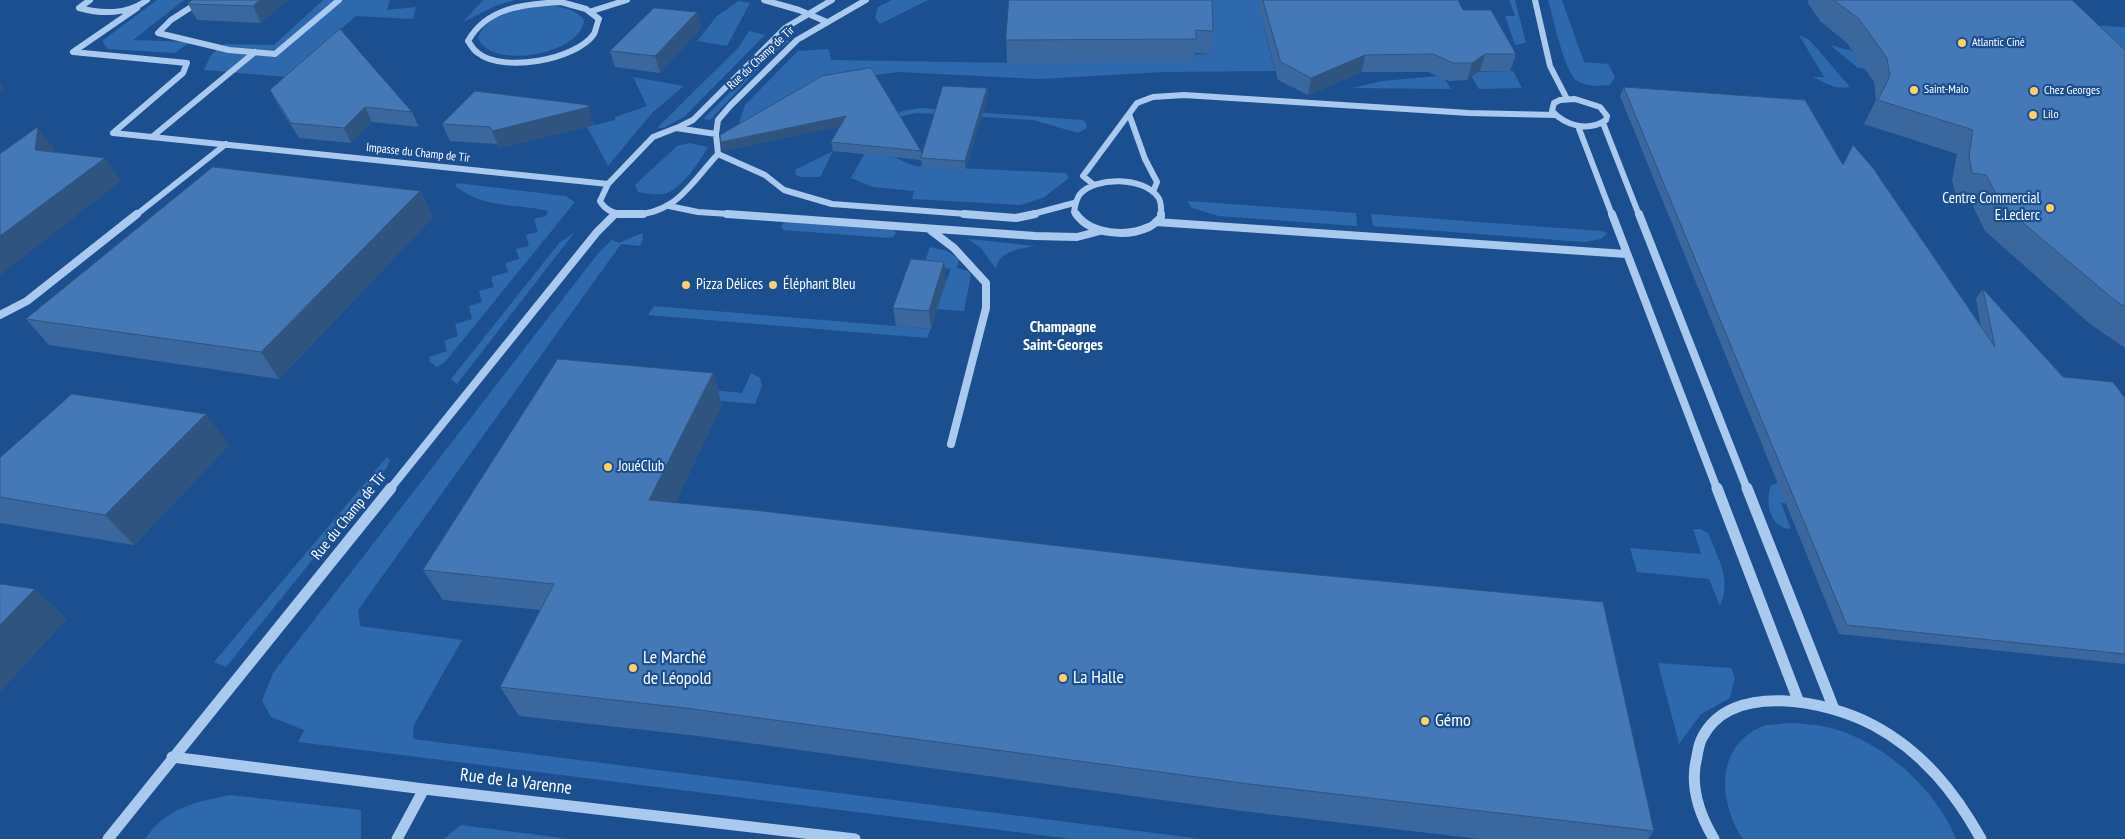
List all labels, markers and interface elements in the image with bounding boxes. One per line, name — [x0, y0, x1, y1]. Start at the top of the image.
street label: Rue du Champ de Tir — [724, 23, 798, 93]
place label: Atlantic Ciné — [1972, 36, 2025, 50]
marker: Atlantic Ciné — [1956, 37, 1968, 49]
place label: Saint-Malo — [1924, 83, 1969, 97]
marker: Saint-Malo — [1908, 84, 1920, 96]
place label: Chez Georges — [2044, 84, 2100, 98]
marker: Chez Georges — [2028, 85, 2040, 97]
place label: Lilo — [2043, 108, 2059, 122]
marker: Lilo — [2027, 109, 2039, 121]
street label: Impasse du Champ de Tir — [365, 140, 471, 166]
place label: Centre Commercial E.Leclerc — [1942, 190, 2040, 225]
marker: Centre Commercial E.Leclerc — [2044, 202, 2056, 214]
place label: Pizza Délices — [696, 276, 763, 294]
place label: Éléphant Bleu — [783, 276, 855, 294]
marker: Pizza Délices — [680, 279, 692, 291]
marker: Éléphant Bleu — [767, 279, 779, 291]
district label: Champagne Saint-Georges — [1023, 317, 1103, 355]
place label: JouéClub — [618, 458, 664, 476]
marker: JouéClub — [602, 461, 614, 473]
street label: Rue du Champ de Tir — [308, 468, 390, 564]
place label: Le Marché de Léopold — [643, 647, 711, 690]
marker: Le Marché de Léopold — [627, 662, 639, 674]
place label: La Halle — [1073, 667, 1124, 689]
marker: La Halle — [1057, 672, 1069, 684]
place label: Gémo — [1435, 710, 1471, 732]
marker: Gémo — [1419, 715, 1431, 727]
street label: Rue de la Varenne — [459, 764, 573, 800]

